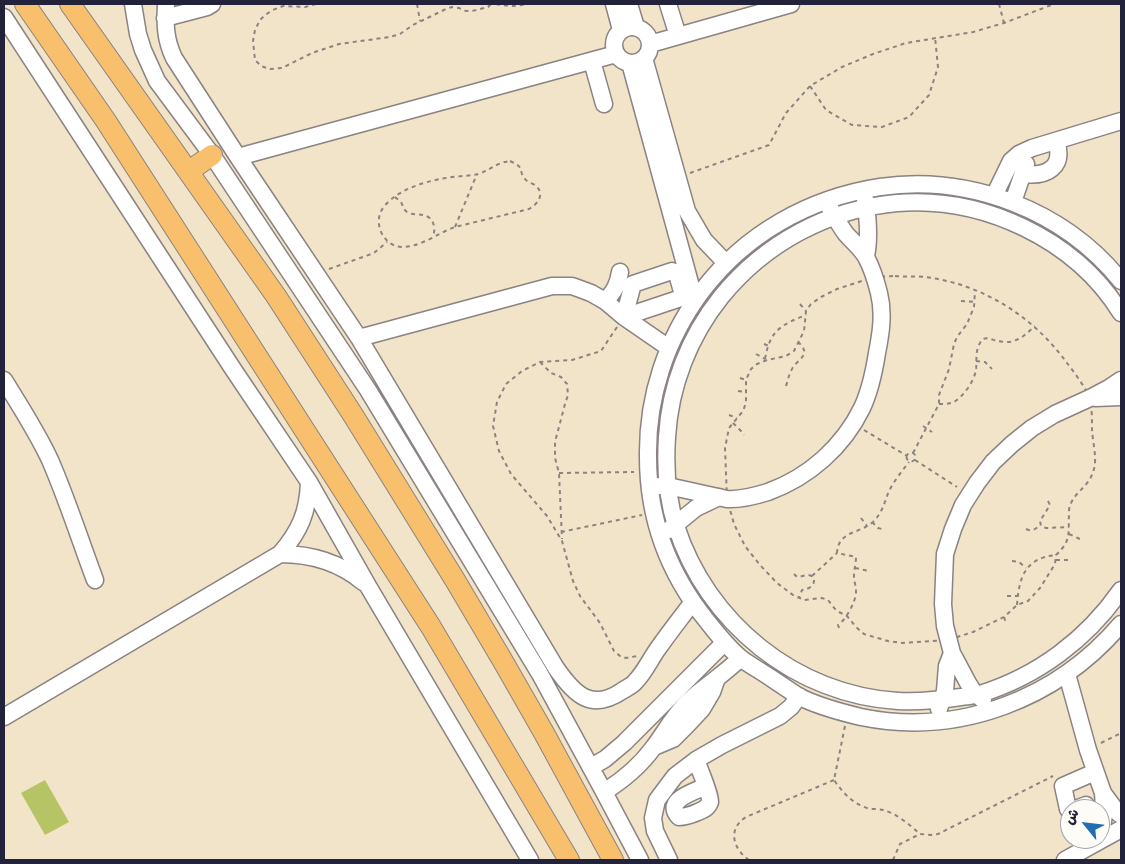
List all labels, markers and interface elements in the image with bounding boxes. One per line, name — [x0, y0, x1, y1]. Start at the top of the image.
north arrow — [1060, 799, 1110, 849]
text: ش — [1060, 806, 1085, 829]

